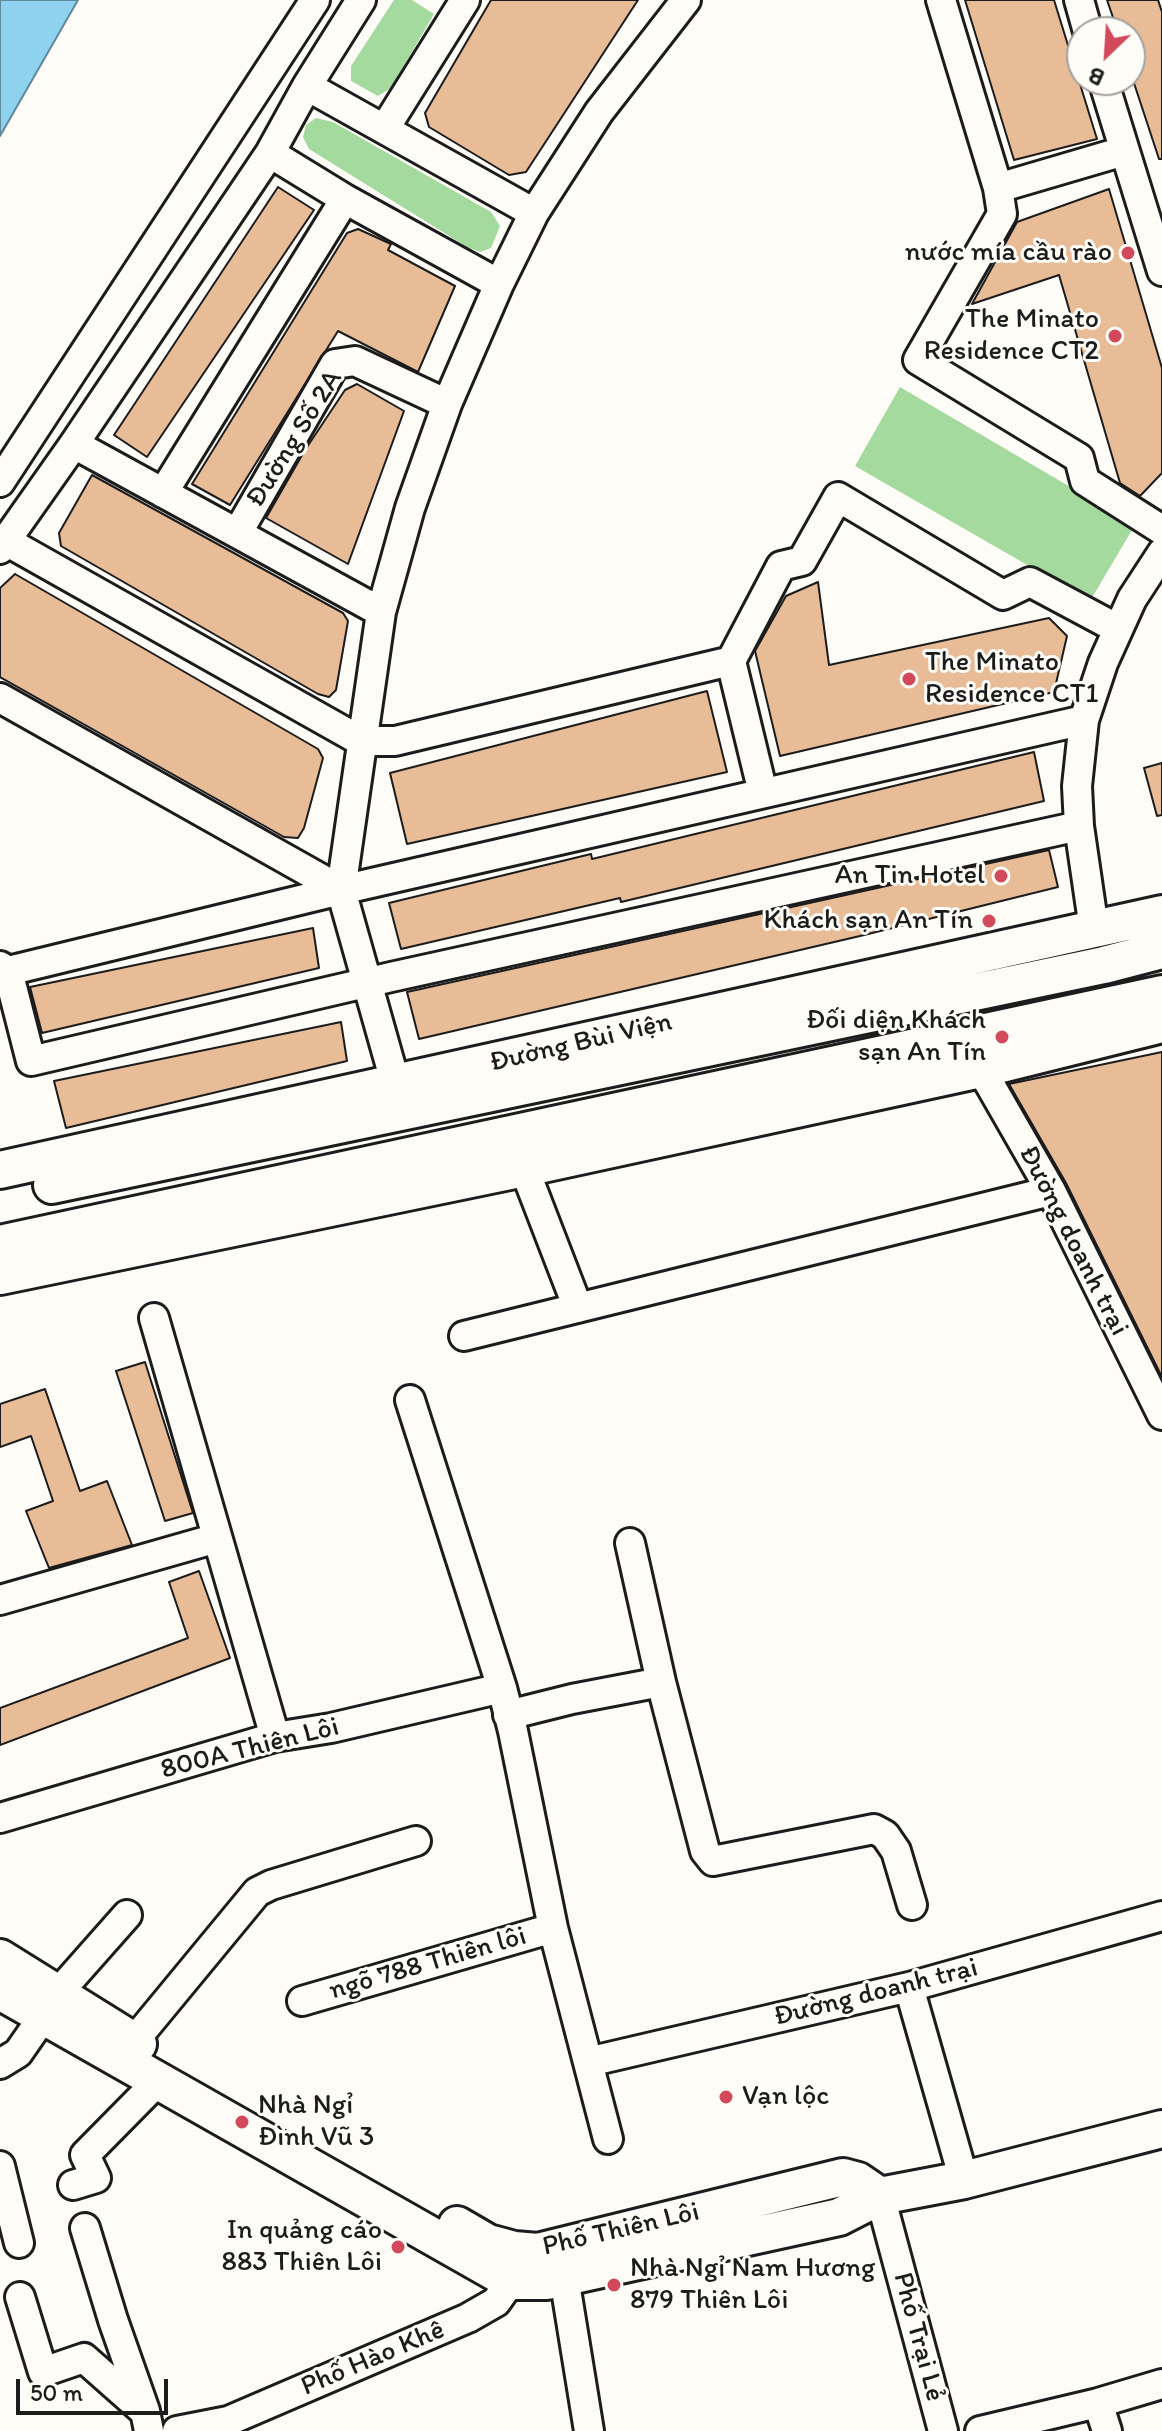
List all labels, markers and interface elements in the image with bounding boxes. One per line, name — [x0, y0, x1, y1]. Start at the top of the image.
north arrow — [1066, 16, 1146, 96]
text: B — [1084, 61, 1109, 92]
place label: nước mía cầu rào — [905, 236, 1112, 270]
marker: nước mía cầu rào — [1119, 244, 1137, 262]
place label: The Minato Residence CT2 — [924, 303, 1099, 369]
marker: The Minato Residence CT2 — [1106, 327, 1124, 345]
street label: Đường Số 2A — [240, 364, 350, 514]
place label: The Minato Residence CT1 — [925, 646, 1099, 712]
marker: The Minato Residence CT1 — [900, 670, 918, 688]
place label: An Tin Hotel — [835, 859, 985, 893]
marker: An Tin Hotel — [992, 867, 1010, 885]
place label: Khách sạn An Tín — [764, 904, 973, 938]
marker: Khách sạn An Tín — [980, 912, 998, 930]
place label: Đối diện Khách sạn An Tín — [806, 1004, 986, 1070]
street label: Đường Bùi Viện — [487, 1006, 675, 1080]
marker: Đối diện Khách sạn An Tín — [993, 1028, 1011, 1046]
street label: Đường doanh trại — [1011, 1140, 1135, 1342]
street label: 800A Thiên Lôi — [158, 1711, 342, 1787]
street label: ngõ 788 Thiên lôi — [326, 1920, 530, 2008]
street label: Đường doanh trại — [771, 1951, 981, 2035]
place label: Vạn lộc — [742, 2080, 829, 2114]
marker: Vạn lộc — [717, 2088, 735, 2106]
place label: Nhà Ngỉ Đình Vũ 3 — [258, 2089, 374, 2155]
marker: Nhà Ngỉ Đình Vũ 3 — [233, 2113, 251, 2131]
street label: Phố Thiên Lôi — [539, 2196, 703, 2264]
place label: In quảng cáo 883 Thiên Lôi — [222, 2214, 382, 2280]
marker: In quảng cáo 883 Thiên Lôi — [389, 2238, 407, 2256]
place label: Nhà Ngỉ Nam Hương 879 Thiên Lôi — [630, 2252, 875, 2318]
street label: Phố Trại Lẻ — [885, 2269, 951, 2405]
marker: Nhà Ngỉ Nam Hương 879 Thiên Lôi — [605, 2276, 623, 2294]
street label: Phố Hào Khê — [296, 2314, 450, 2404]
scale bar — [20, 2363, 172, 2413]
text: 50 m — [30, 2378, 83, 2407]

